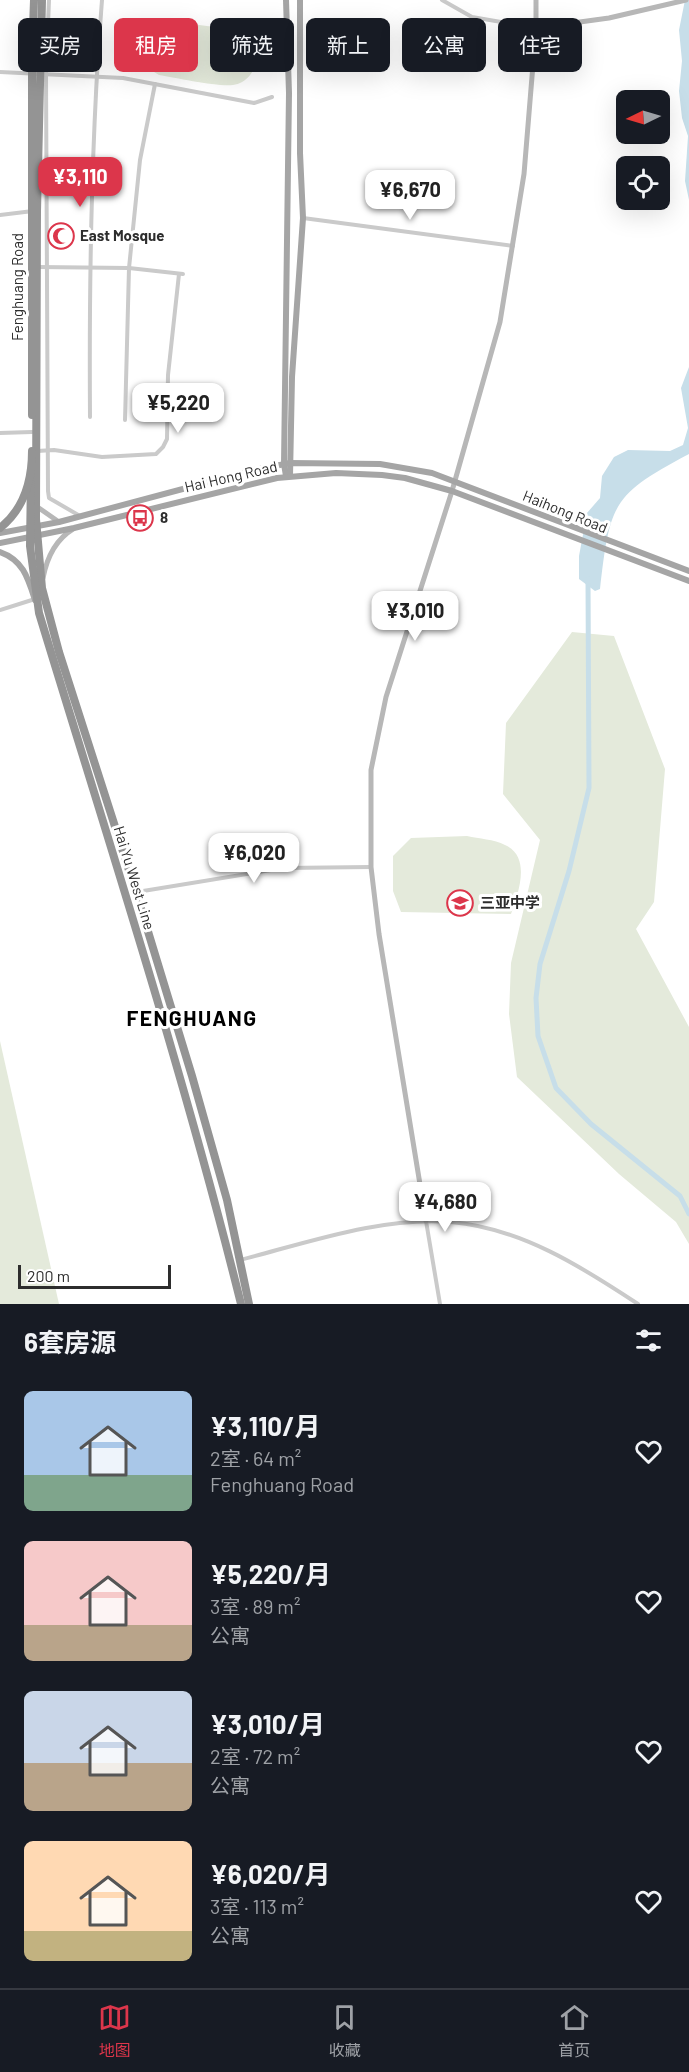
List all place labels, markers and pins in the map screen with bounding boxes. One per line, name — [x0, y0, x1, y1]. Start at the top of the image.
pin: ¥3,110 — [31, 157, 129, 208]
pin: ¥6,670 — [361, 170, 459, 221]
mosque icon: East Mosque — [46, 221, 76, 251]
place label: East Mosque — [80, 226, 164, 244]
pin: ¥5,220 — [129, 383, 227, 434]
bus stop icon: 8 — [125, 503, 155, 533]
place label: 8 — [160, 508, 168, 526]
pin: ¥3,010 — [366, 591, 464, 642]
pin: ¥6,020 — [205, 833, 303, 884]
school or university icon: 三亚中学 — [445, 888, 475, 918]
place label: 三亚中学 — [480, 893, 540, 911]
pin: ¥4,680 — [396, 1182, 494, 1233]

